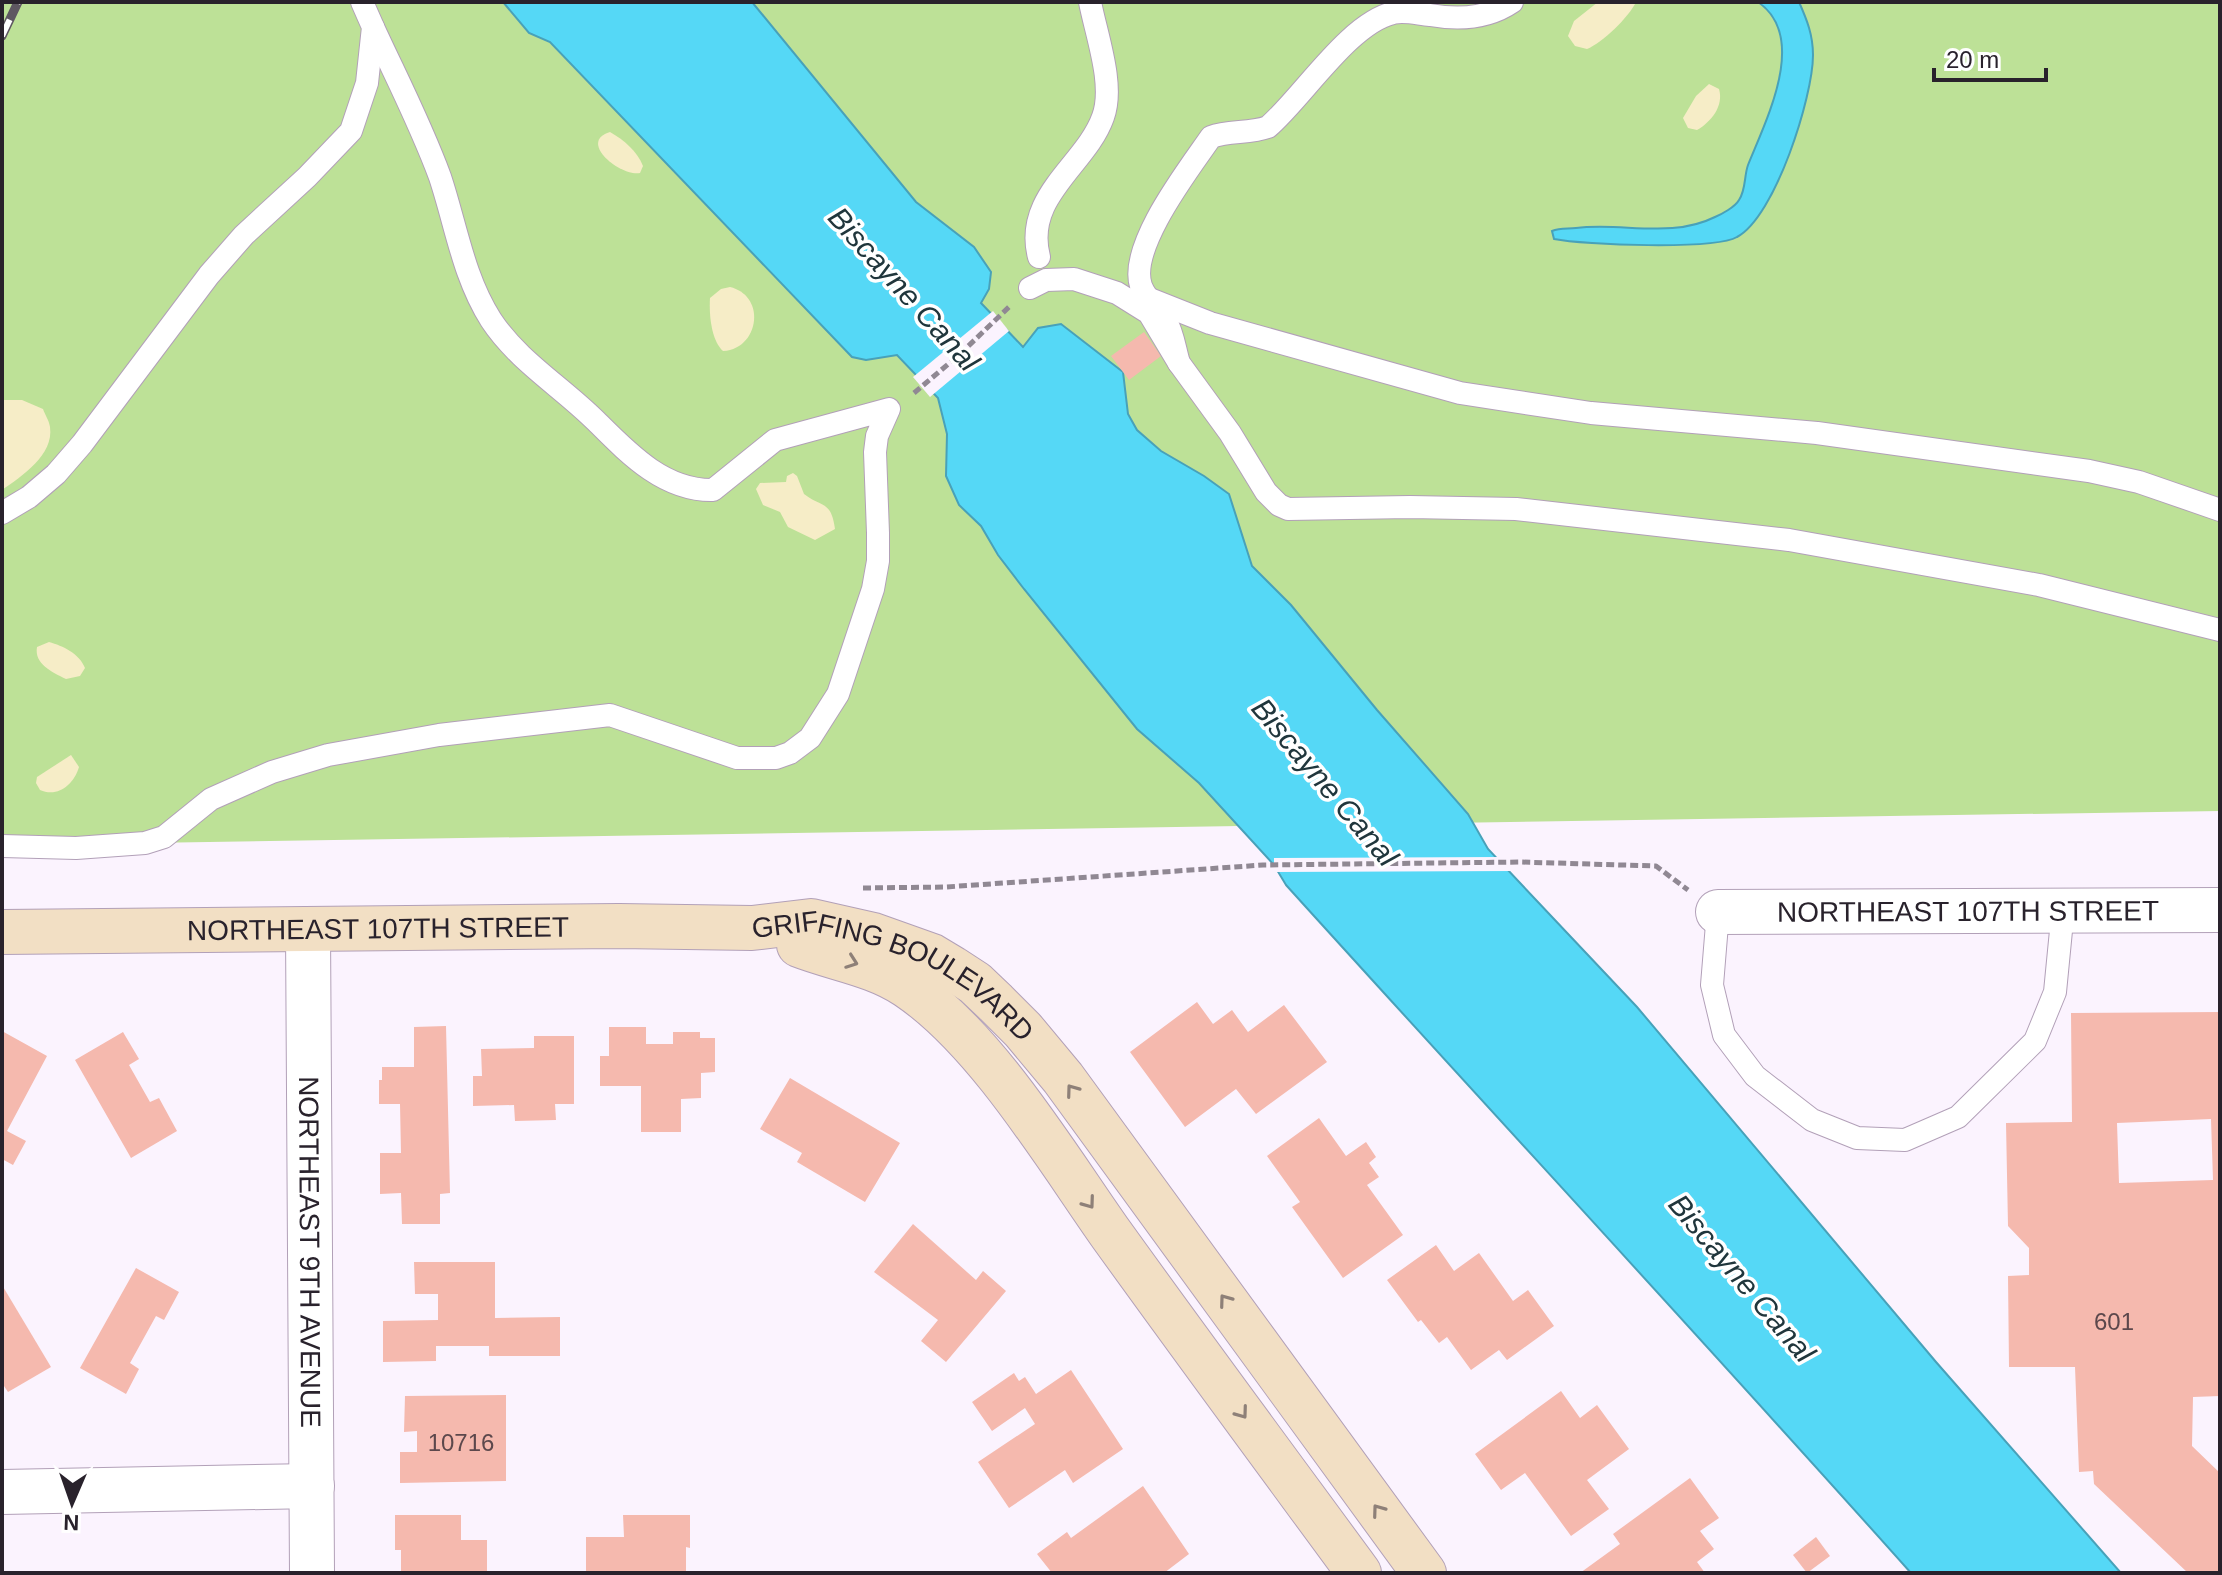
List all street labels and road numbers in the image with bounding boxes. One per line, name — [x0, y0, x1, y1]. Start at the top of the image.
street label: NORTHEAST 107TH STREET — [1777, 895, 2159, 927]
street label: GRIFFING BOULEVARD — [750, 905, 1040, 1047]
street label: NORTHEAST 107TH STREET — [187, 911, 569, 946]
street label: NORTHEAST 9TH AVENUE — [293, 1076, 327, 1428]

